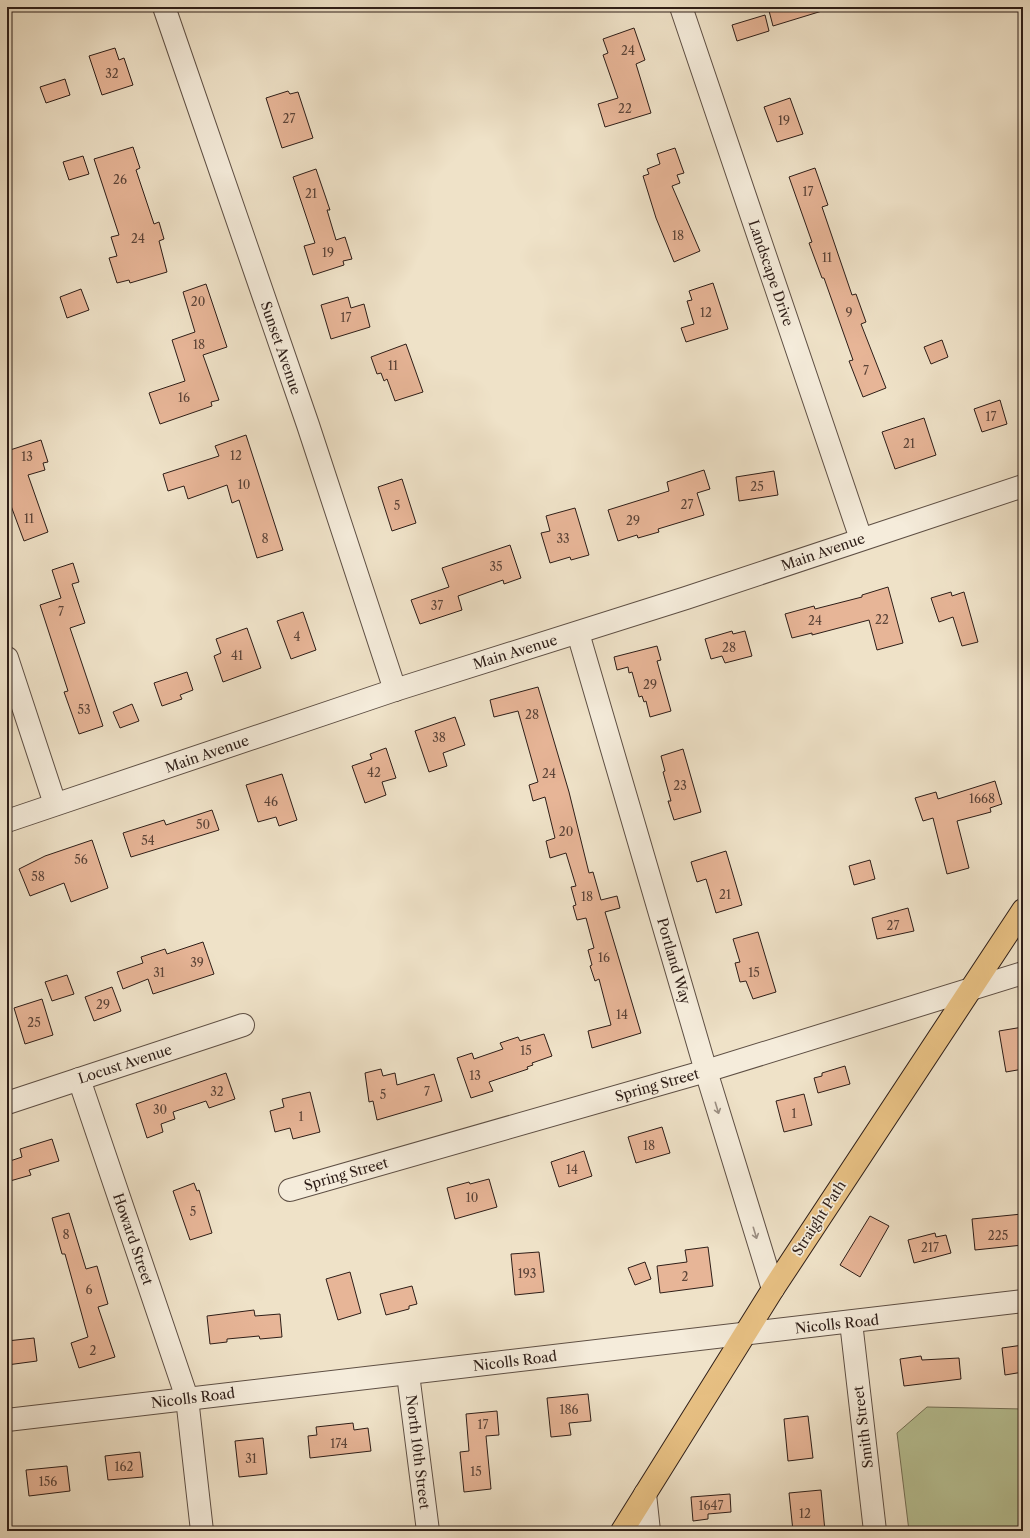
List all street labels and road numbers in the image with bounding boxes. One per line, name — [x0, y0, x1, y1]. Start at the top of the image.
street label: Landscape Drive — [744, 217, 798, 329]
street label: Sunset Avenue — [257, 299, 305, 397]
street label: Main Avenue — [779, 529, 867, 575]
street label: Main Avenue — [471, 631, 560, 673]
street label: Main Avenue — [163, 731, 251, 777]
street label: Portland Way — [653, 916, 695, 1007]
street label: Locust Avenue — [76, 1040, 174, 1088]
street label: Spring Street — [613, 1064, 701, 1106]
street label: Spring Street — [302, 1153, 390, 1195]
street label: Straight Path — [788, 1177, 850, 1259]
street label: Howard Street — [109, 1191, 157, 1287]
street label: Nicolls Road — [794, 1311, 880, 1337]
street label: Nicolls Road — [472, 1347, 558, 1375]
street label: Nicolls Road — [150, 1384, 236, 1412]
street label: Smith Street — [849, 1385, 877, 1469]
street label: North 10th Street — [402, 1394, 434, 1510]

